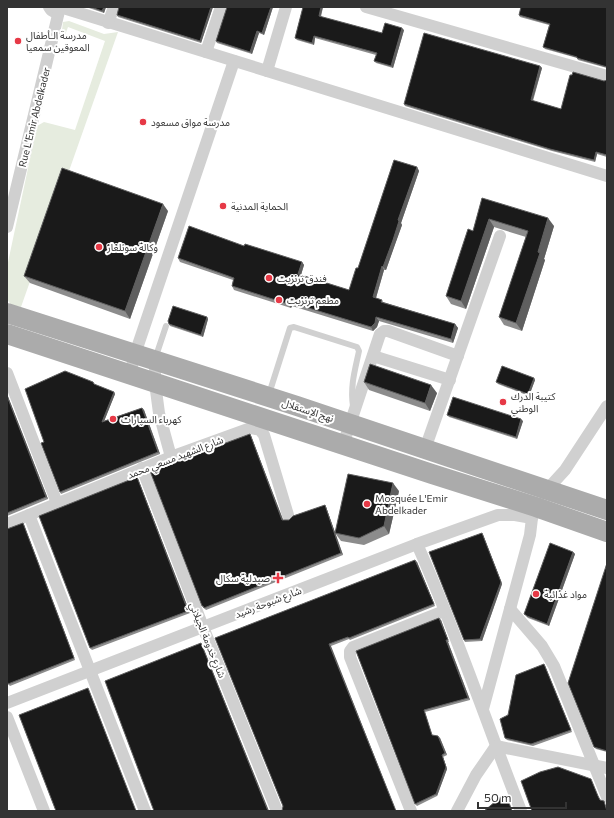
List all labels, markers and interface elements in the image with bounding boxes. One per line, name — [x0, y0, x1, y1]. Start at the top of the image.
place label: مدرسة الـأطفال المعوقين سمعيا — [26, 29, 90, 54]
marker: مدرسة الـأطفال المعوقين سمعيا — [13, 36, 23, 46]
street label: Rue L'Emir Abdelkader — [16, 66, 52, 168]
place label: مدرسة مواق مسعود — [151, 116, 230, 129]
marker: مدرسة مواق مسعود — [138, 117, 148, 127]
place label: الحماية المدنية — [231, 200, 288, 212]
marker: الحماية المدنية — [218, 201, 228, 211]
place label: وكالة سونلغاز — [106, 241, 158, 254]
marker: وكالة سونلغاز — [94, 242, 104, 252]
place label: فندق ترنزيت — [277, 272, 327, 285]
marker: فندق ترنزيت — [264, 273, 274, 283]
place label: مطعم ترنزيت — [287, 294, 339, 308]
marker: مطعم ترنزيت — [274, 295, 284, 305]
place label: كتيبة الدرك الوطني — [511, 390, 556, 416]
street label: نهج الإستقلال — [280, 396, 336, 426]
marker: كتيبة الدرك الوطني — [498, 397, 508, 407]
place label: كهرباء السيارات — [121, 413, 182, 426]
marker: كهرباء السيارات — [108, 414, 118, 424]
street label: شارع الشهيد مسعي محمد — [125, 433, 226, 483]
place label: Mosquée L'Emir Abdelkader — [375, 492, 448, 516]
marker: Mosquée L'Emir Abdelkader — [362, 499, 372, 509]
place label: صيدلية سكال — [216, 572, 270, 585]
marker: صيدلية سكال — [273, 573, 283, 583]
street label: شارع شبوحة رشيد — [233, 584, 304, 622]
place label: مواد غذائية — [544, 588, 587, 601]
marker: مواد غذائية — [531, 589, 541, 599]
street label: شارع خدومة الجيلاني — [185, 601, 229, 680]
scale bar — [478, 784, 566, 810]
text: 50 m — [484, 790, 512, 804]

